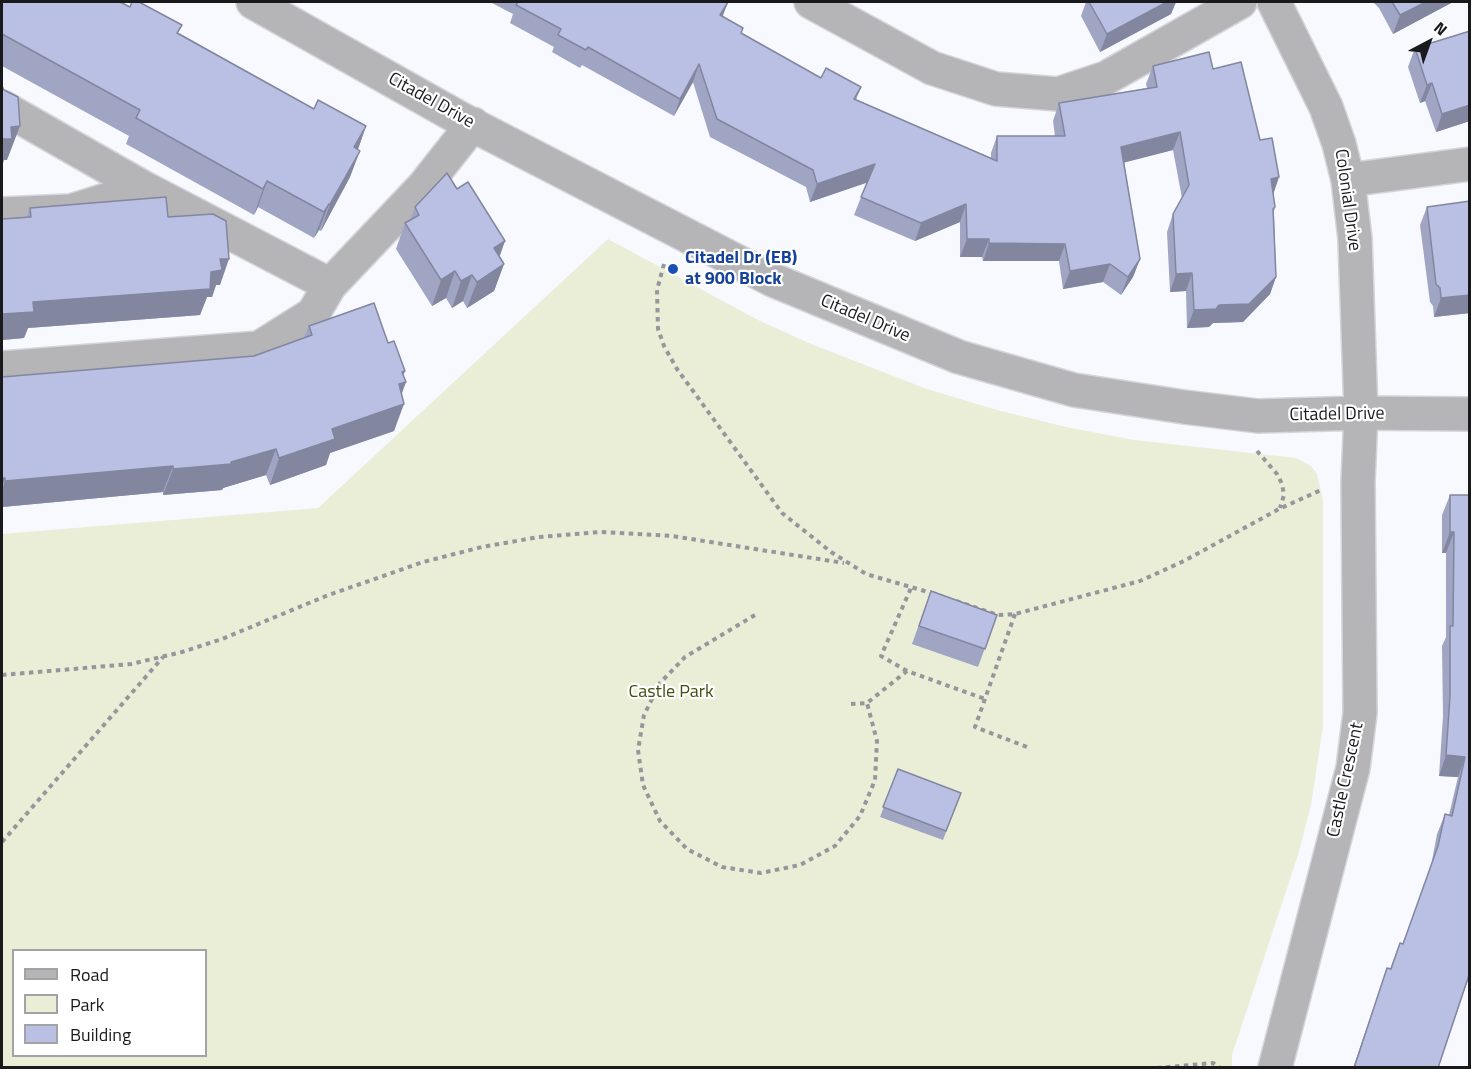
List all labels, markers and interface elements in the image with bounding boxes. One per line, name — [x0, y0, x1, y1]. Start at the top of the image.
north arrow — [1399, 12, 1459, 72]
text: N — [1429, 16, 1453, 41]
street label: Citadel Drive — [384, 68, 478, 134]
street label: Colonial Drive — [1329, 148, 1365, 252]
place label: Citadel Dr (EB) at 900 Block — [685, 248, 797, 290]
marker: Citadel Dr (EB) at 900 Block — [666, 262, 680, 276]
street label: Citadel Drive — [817, 290, 913, 348]
street label: Citadel Drive — [1289, 403, 1385, 427]
park label: Castle Park — [628, 682, 714, 704]
street label: Castle Crescent — [1323, 721, 1369, 839]
legend — [12, 949, 207, 1057]
text: Road — [70, 961, 109, 988]
text: Park — [70, 991, 104, 1018]
text: Building — [70, 1021, 131, 1048]

